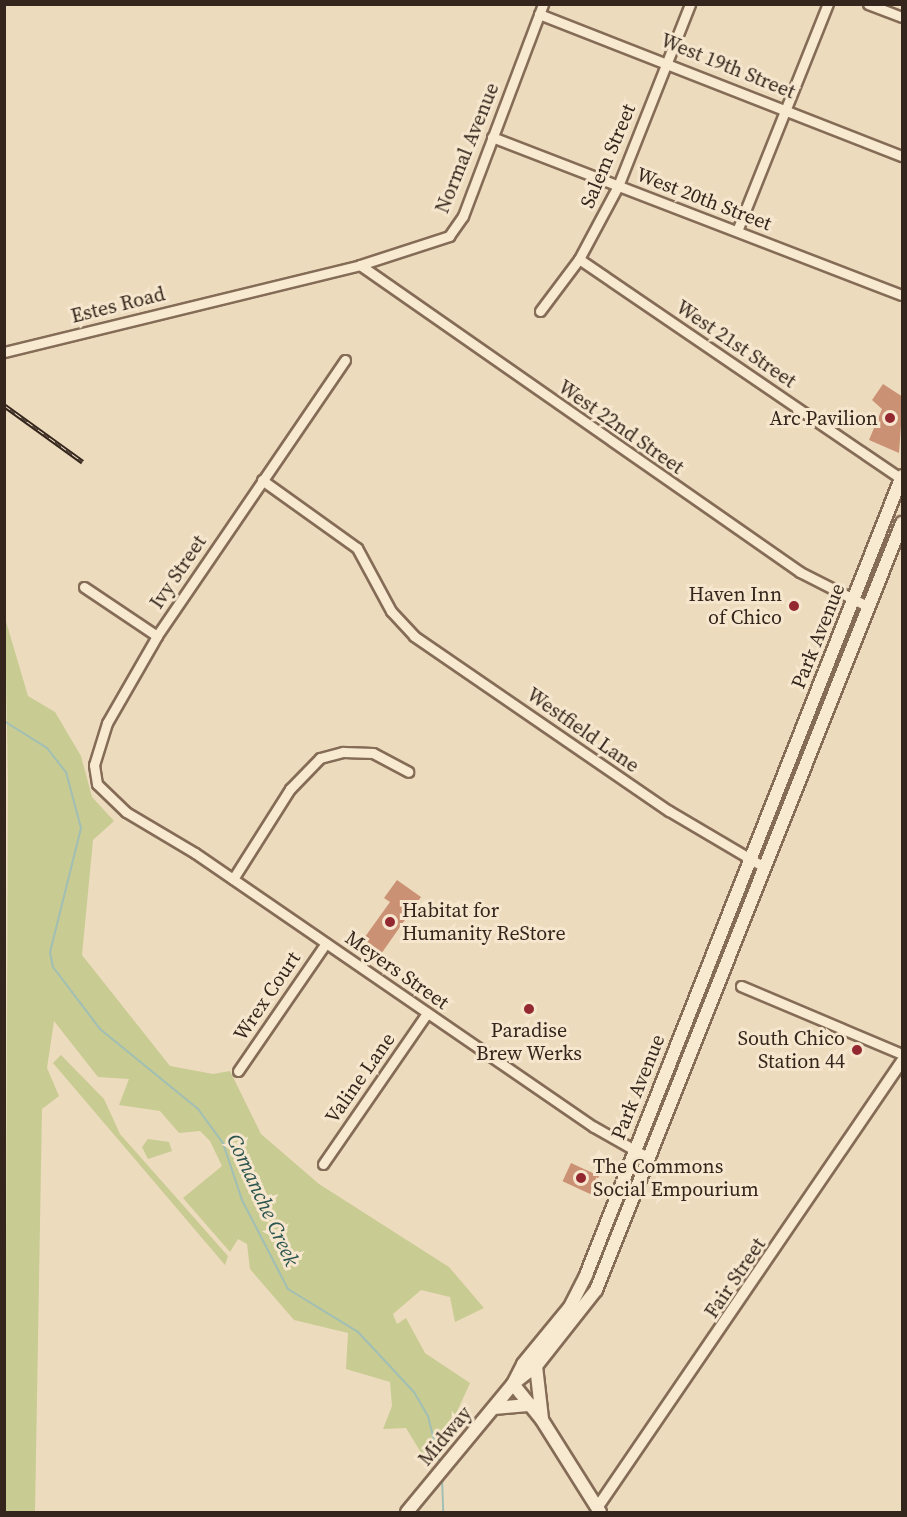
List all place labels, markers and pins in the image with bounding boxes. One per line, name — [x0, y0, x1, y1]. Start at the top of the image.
place label: Arc Pavilion — [769, 406, 878, 430]
marker: Arc Pavilion — [883, 411, 897, 425]
place label: Haven Inn of Chico — [689, 582, 782, 629]
marker: Haven Inn of Chico — [787, 599, 801, 613]
place label: Habitat for Humanity ReStore — [402, 898, 566, 945]
marker: Habitat for Humanity ReStore — [383, 915, 397, 929]
marker: Paradise Brew Werks — [522, 1002, 536, 1016]
place label: Paradise Brew Werks — [476, 1018, 582, 1065]
place label: South Chico Station 44 — [738, 1026, 845, 1073]
marker: South Chico Station 44 — [850, 1043, 864, 1057]
place label: The Commons Social Empourium — [593, 1154, 759, 1201]
marker: The Commons Social Empourium — [574, 1171, 588, 1185]

